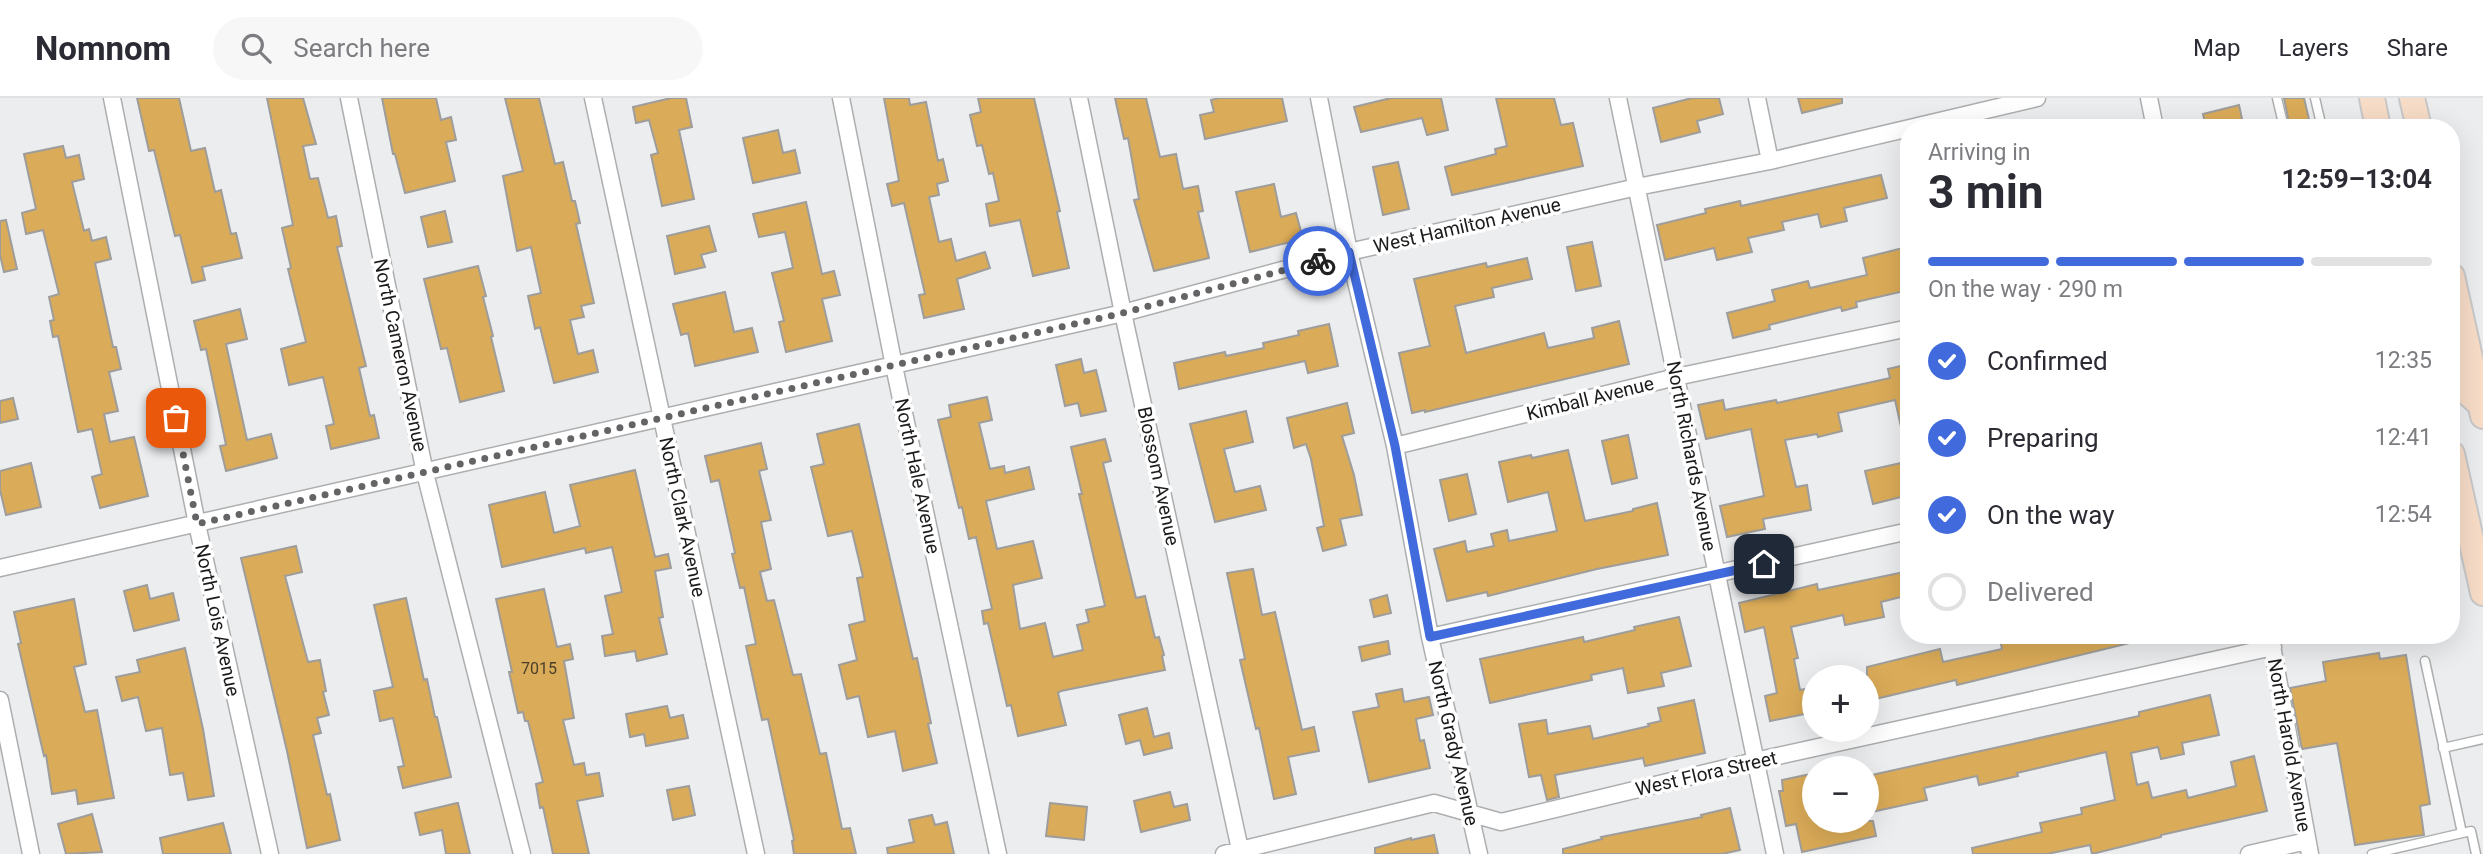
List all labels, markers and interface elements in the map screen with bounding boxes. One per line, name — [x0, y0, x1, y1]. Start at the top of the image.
search box — [213, 17, 703, 80]
text: Nomnom — [35, 29, 171, 68]
icon: search — [237, 29, 275, 67]
text: Search here — [293, 33, 430, 63]
text: Map — [2193, 34, 2241, 62]
text: Layers — [2279, 34, 2349, 62]
text: Share — [2387, 34, 2448, 62]
text: Arriving in — [1928, 139, 2031, 166]
text: 12:59–13:04 — [2282, 164, 2432, 194]
text: 3 min — [1928, 165, 2044, 219]
street label: West Hamilton Avenue — [1371, 193, 1563, 258]
courier — [1283, 226, 1353, 296]
icon: bike — [1299, 242, 1337, 280]
street label: North Cameron Avenue — [369, 257, 432, 454]
text: On the way · 290 m — [1928, 276, 2123, 303]
icon: check — [1928, 342, 1966, 380]
text: Confirmed — [1987, 346, 2108, 376]
text: 12:35 — [2375, 347, 2432, 374]
street label: North Richards Avenue — [1662, 359, 1721, 553]
street label: Kimball Avenue — [1524, 372, 1656, 425]
pin — [146, 388, 206, 448]
street label: North Hale Avenue — [890, 396, 945, 556]
icon: bag — [157, 399, 195, 437]
street label: Blossom Avenue — [1133, 405, 1184, 548]
icon: check — [1928, 419, 1966, 457]
text: Preparing — [1987, 423, 2099, 453]
text: 12:41 — [2375, 424, 2432, 451]
street label: North Clark Avenue — [654, 435, 711, 599]
icon: check — [1928, 496, 1966, 534]
text: On the way — [1987, 500, 2115, 530]
text: 12:54 — [2375, 501, 2432, 528]
pin — [1734, 534, 1794, 594]
street label: North Lois Avenue — [190, 542, 245, 698]
icon: home — [1745, 545, 1783, 583]
text: Delivered — [1987, 577, 2094, 607]
street label: North Harold Avenue — [2263, 657, 2316, 834]
street label: North Grady Avenue — [1423, 658, 1484, 828]
house number: 7015 — [521, 659, 557, 678]
map controls — [1802, 665, 1879, 833]
button: + — [1802, 665, 1879, 742]
street label: West Flora Street — [1633, 746, 1779, 801]
button: − — [1802, 756, 1879, 833]

